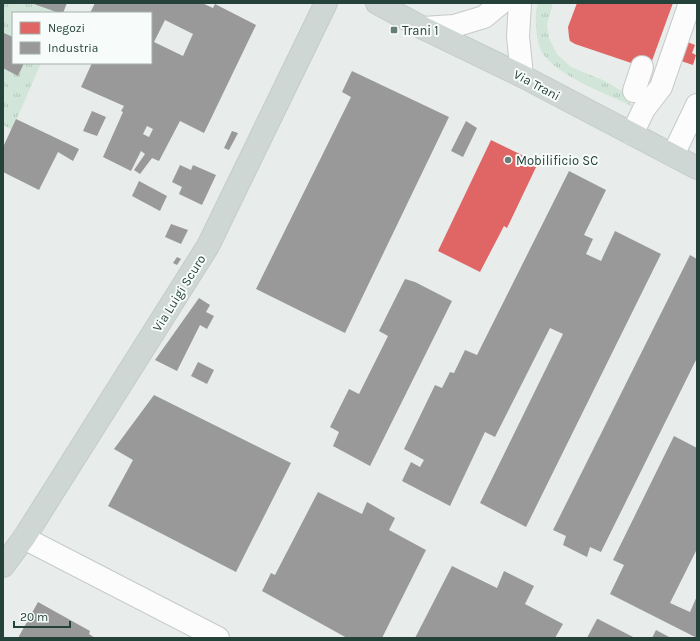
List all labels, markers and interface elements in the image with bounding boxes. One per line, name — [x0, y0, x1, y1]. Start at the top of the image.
legend — [12, 12, 152, 64]
text: Negozi — [48, 21, 85, 35]
place label: Trani 1 — [402, 23, 439, 38]
marker: Trani 1 — [389, 25, 399, 35]
text: Industria — [48, 41, 98, 55]
street label: Via Trani — [511, 67, 563, 103]
place label: Mobilificio SC — [516, 153, 598, 168]
marker: Mobilificio SC — [503, 155, 513, 165]
street label: Via Luigi Scuro — [149, 252, 209, 334]
scale bar — [14, 603, 70, 629]
text: 20 m — [20, 610, 48, 624]

